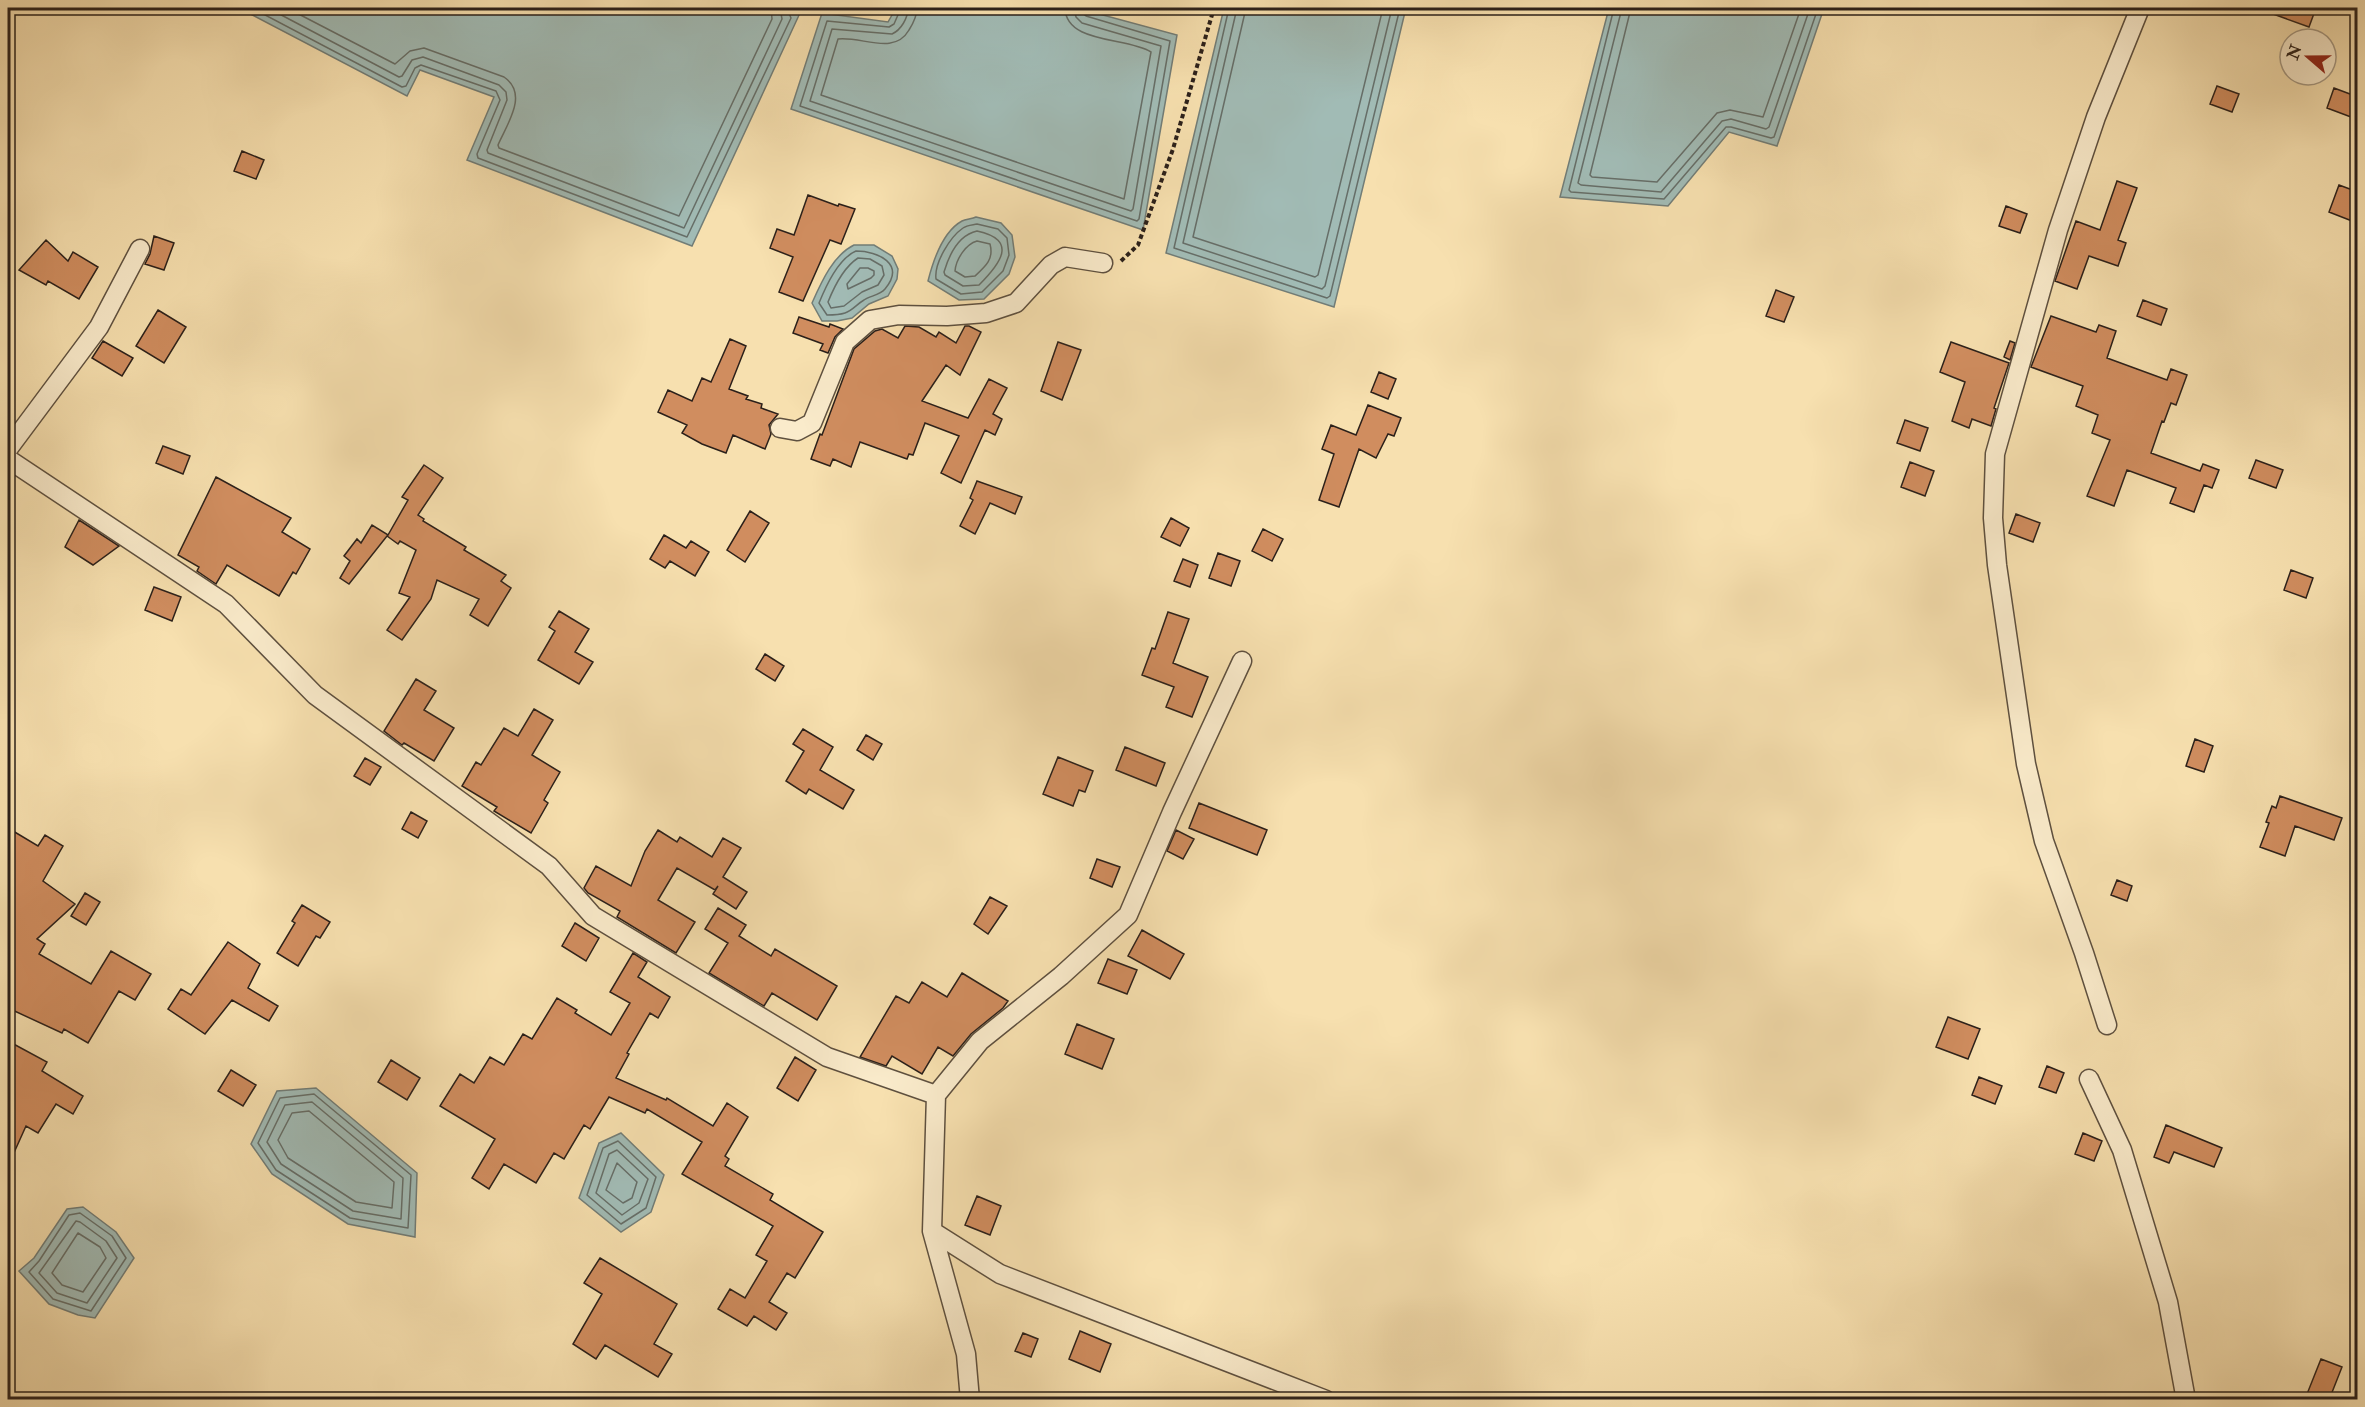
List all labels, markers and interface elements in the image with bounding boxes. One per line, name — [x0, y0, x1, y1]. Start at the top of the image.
north arrow — [2278, 27, 2338, 87]
text: N — [2283, 41, 2307, 63]

